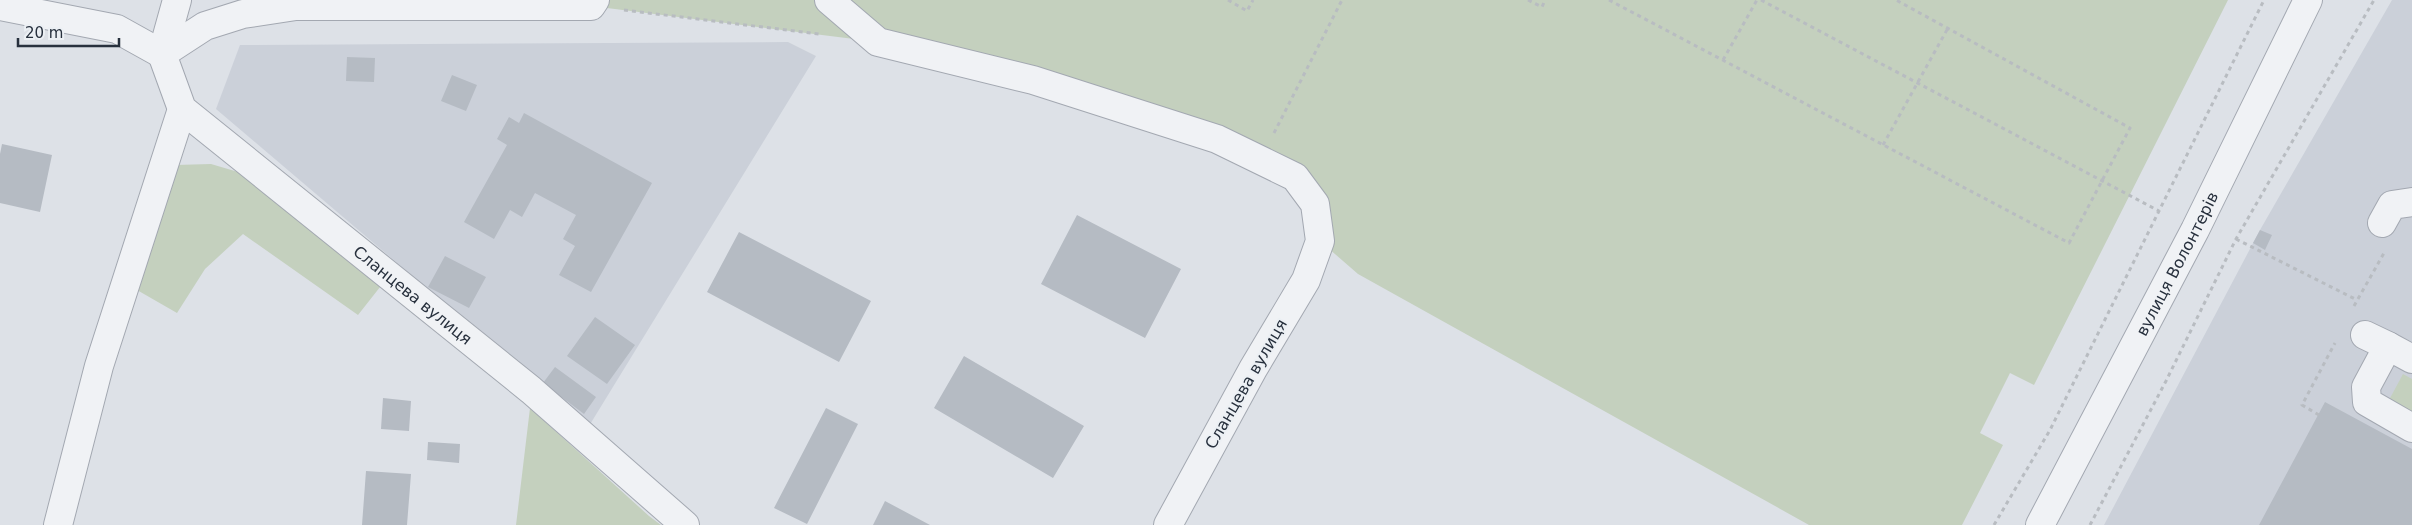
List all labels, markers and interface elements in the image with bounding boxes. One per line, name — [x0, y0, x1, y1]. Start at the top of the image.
scale bar — [18, 15, 119, 47]
text: 20 m — [25, 24, 63, 42]
street label: вулиця Волонтерів — [2132, 188, 2222, 339]
street label: Сланцева вулиця — [350, 241, 476, 348]
street label: Сланцева вулиця — [1201, 316, 1291, 452]

